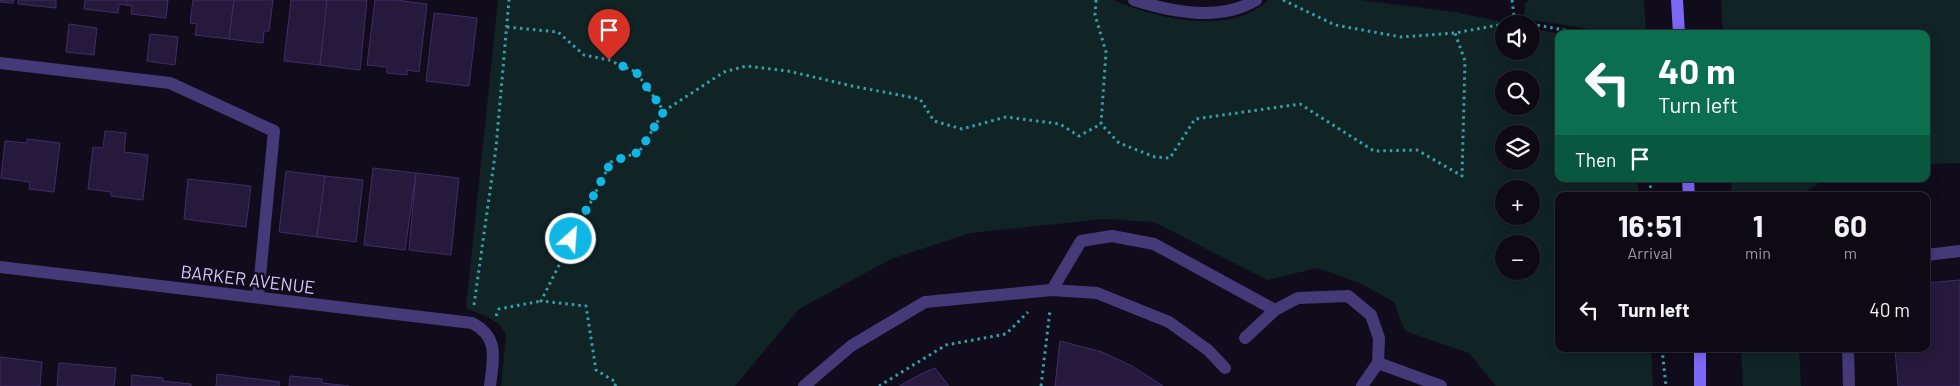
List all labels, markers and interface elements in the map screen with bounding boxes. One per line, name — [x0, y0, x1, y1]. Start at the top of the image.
pin — [588, 9, 630, 60]
map controls — [1495, 15, 1540, 280]
button: sound — [1495, 15, 1540, 60]
icon: arrive — [595, 16, 623, 44]
text: 40 m — [1658, 49, 1735, 91]
icon: left — [1575, 50, 1640, 115]
button: search — [1495, 70, 1540, 115]
text: Turn left — [1658, 91, 1738, 117]
button: layers — [1495, 125, 1540, 170]
icon: arrive — [1626, 145, 1654, 173]
text: Then — [1575, 148, 1616, 171]
button: + — [1495, 180, 1540, 225]
text: 16:51 — [1618, 207, 1682, 243]
text: 1 — [1753, 207, 1763, 243]
text: 60 — [1834, 207, 1867, 243]
position arrow — [544, 212, 596, 264]
button: − — [1495, 235, 1540, 280]
text: Arrival — [1628, 243, 1672, 262]
text: min — [1745, 243, 1771, 262]
text: m — [1844, 243, 1857, 262]
street label: BARKER AVENUE — [179, 260, 317, 298]
icon: left — [1575, 296, 1603, 324]
text: Turn left — [1618, 298, 1689, 321]
text: 40 m — [1869, 298, 1910, 321]

